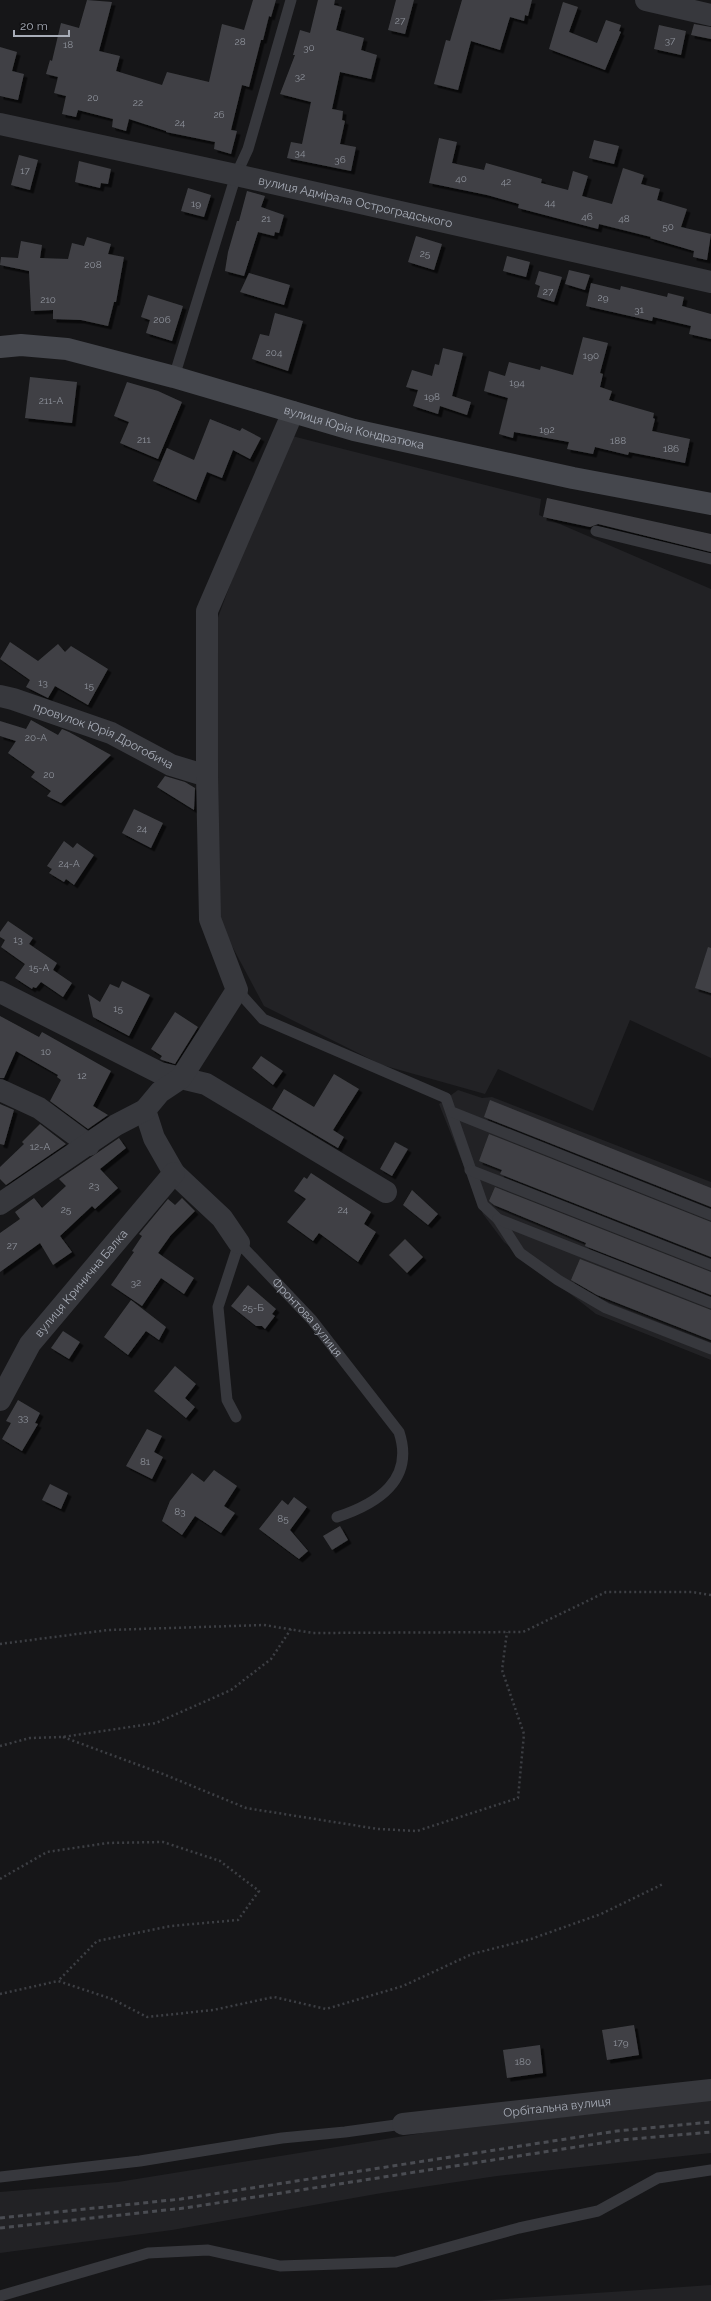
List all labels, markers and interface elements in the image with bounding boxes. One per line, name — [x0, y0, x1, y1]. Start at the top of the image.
scale bar — [14, 12, 69, 38]
house number: 27 — [395, 15, 406, 26]
text: 20 m — [20, 19, 48, 33]
house number: 37 — [665, 35, 676, 46]
house number: 28 — [234, 36, 246, 47]
house number: 18 — [63, 39, 73, 50]
house number: 30 — [303, 42, 315, 53]
house number: 32 — [295, 71, 305, 82]
house number: 20 — [87, 92, 99, 103]
house number: 22 — [133, 97, 143, 108]
house number: 26 — [213, 109, 225, 120]
house number: 24 — [175, 117, 186, 128]
house number: 34 — [295, 147, 306, 158]
house number: 36 — [334, 154, 346, 165]
house number: 17 — [20, 165, 30, 176]
street label: вулиця Адмірала Остроградського — [257, 173, 454, 231]
house number: 40 — [455, 173, 467, 184]
house number: 42 — [501, 176, 511, 187]
house number: 44 — [545, 197, 556, 208]
house number: 19 — [191, 198, 201, 209]
house number: 46 — [581, 211, 593, 222]
house number: 21 — [261, 213, 271, 224]
house number: 48 — [618, 213, 630, 224]
house number: 50 — [662, 221, 674, 232]
house number: 25 — [420, 248, 431, 259]
house number: 208 — [84, 259, 102, 270]
house number: 27 — [543, 286, 554, 297]
house number: 29 — [597, 292, 609, 303]
house number: 210 — [40, 294, 56, 305]
house number: 31 — [634, 304, 645, 315]
house number: 206 — [153, 314, 171, 325]
house number: 204 — [266, 347, 283, 358]
house number: 190 — [583, 350, 599, 361]
house number: 194 — [509, 377, 525, 388]
house number: 198 — [424, 391, 440, 402]
house number: 211-А — [39, 395, 64, 406]
street label: вулиця Юрія Кондратюка — [282, 403, 425, 452]
house number: 192 — [539, 424, 555, 435]
house number: 211 — [137, 434, 152, 445]
house number: 188 — [610, 435, 626, 446]
house number: 186 — [663, 443, 679, 454]
house number: 13 — [38, 677, 48, 688]
house number: 15 — [84, 680, 94, 691]
street label: провулок Юрія Дрогобича — [31, 700, 176, 772]
house number: 20-А — [25, 732, 47, 743]
house number: 20 — [43, 769, 55, 780]
house number: 24 — [137, 823, 148, 834]
house number: 24-А — [58, 858, 80, 869]
house number: 13 — [13, 934, 23, 945]
house number: 15-А — [29, 962, 50, 973]
house number: 15 — [113, 1003, 123, 1014]
house number: 10 — [41, 1046, 51, 1057]
house number: 12 — [77, 1070, 87, 1081]
house number: 12-А — [30, 1141, 50, 1152]
house number: 23 — [89, 1180, 99, 1191]
house number: 25 — [61, 1204, 72, 1215]
house number: 24 — [338, 1204, 349, 1215]
street label: вулиця Кринична Балка — [32, 1227, 130, 1340]
house number: 27 — [7, 1240, 18, 1251]
street label: Фронтова вулиця — [269, 1275, 345, 1360]
house number: 32 — [131, 1277, 141, 1288]
house number: 25-Б — [242, 1302, 264, 1313]
house number: 33 — [18, 1412, 28, 1423]
house number: 81 — [140, 1456, 151, 1467]
house number: 83 — [174, 1506, 186, 1517]
house number: 85 — [277, 1513, 289, 1524]
house number: 179 — [613, 2037, 629, 2048]
house number: 180 — [515, 2056, 531, 2067]
street label: Орбітальна вулиця — [503, 2094, 611, 2120]

